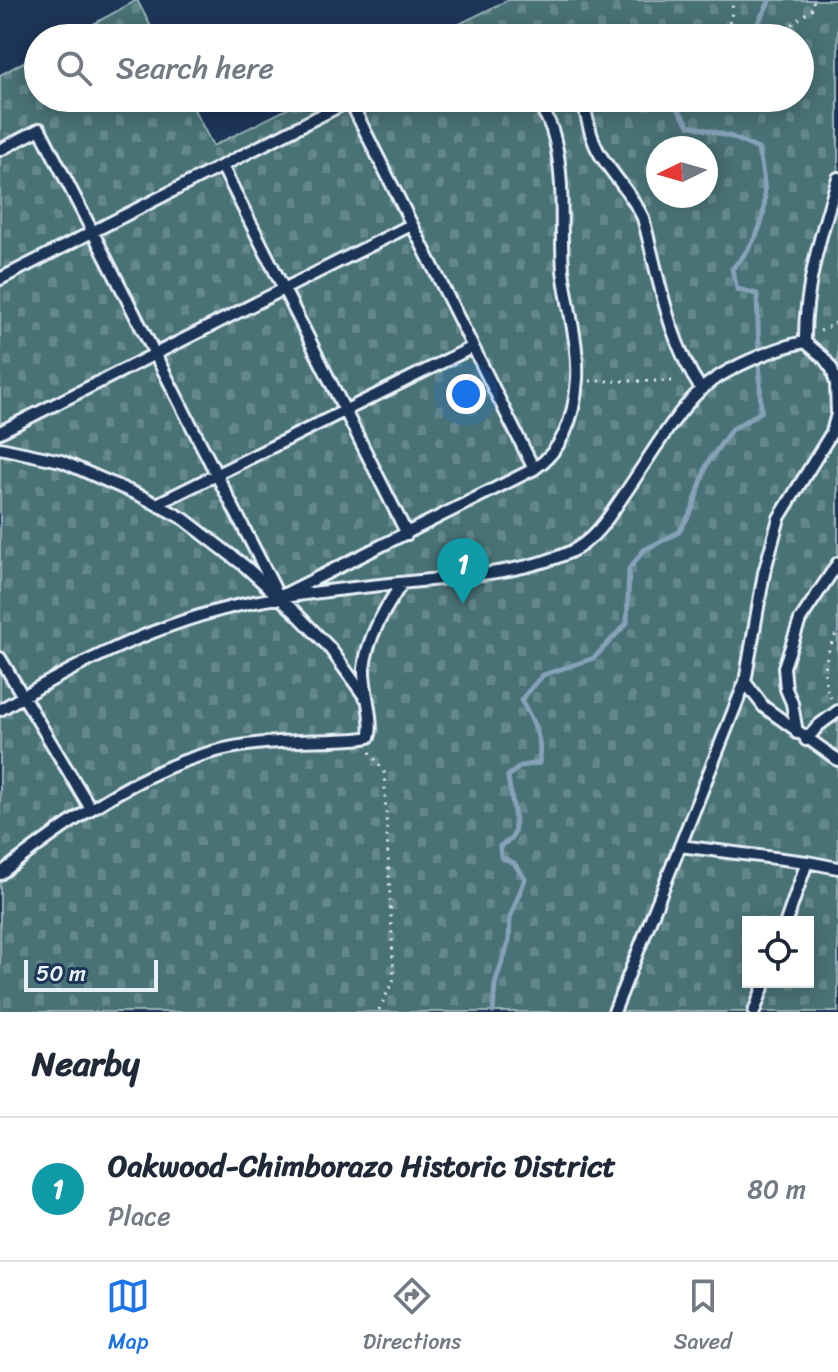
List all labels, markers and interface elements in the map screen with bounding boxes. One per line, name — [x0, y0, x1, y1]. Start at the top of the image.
search box — [24, 24, 814, 112]
text: Search here — [116, 41, 274, 95]
icon: search — [52, 46, 96, 90]
north arrow — [646, 136, 718, 208]
your location — [446, 374, 486, 414]
pin: 1 — [437, 538, 489, 604]
map controls — [742, 916, 814, 988]
button: locate — [742, 916, 814, 988]
text: 50 m — [36, 954, 86, 993]
scale bar — [24, 956, 158, 992]
text: Nearby — [32, 1034, 140, 1094]
text: Oakwood-Chimborazo Historic District — [108, 1139, 616, 1193]
text: 1 — [52, 1166, 64, 1212]
text: 80 m — [747, 1166, 806, 1212]
text: Place — [108, 1193, 171, 1239]
tab: Map — [106, 1274, 150, 1361]
tab: Directions — [363, 1274, 461, 1361]
tab: Saved — [674, 1274, 732, 1361]

